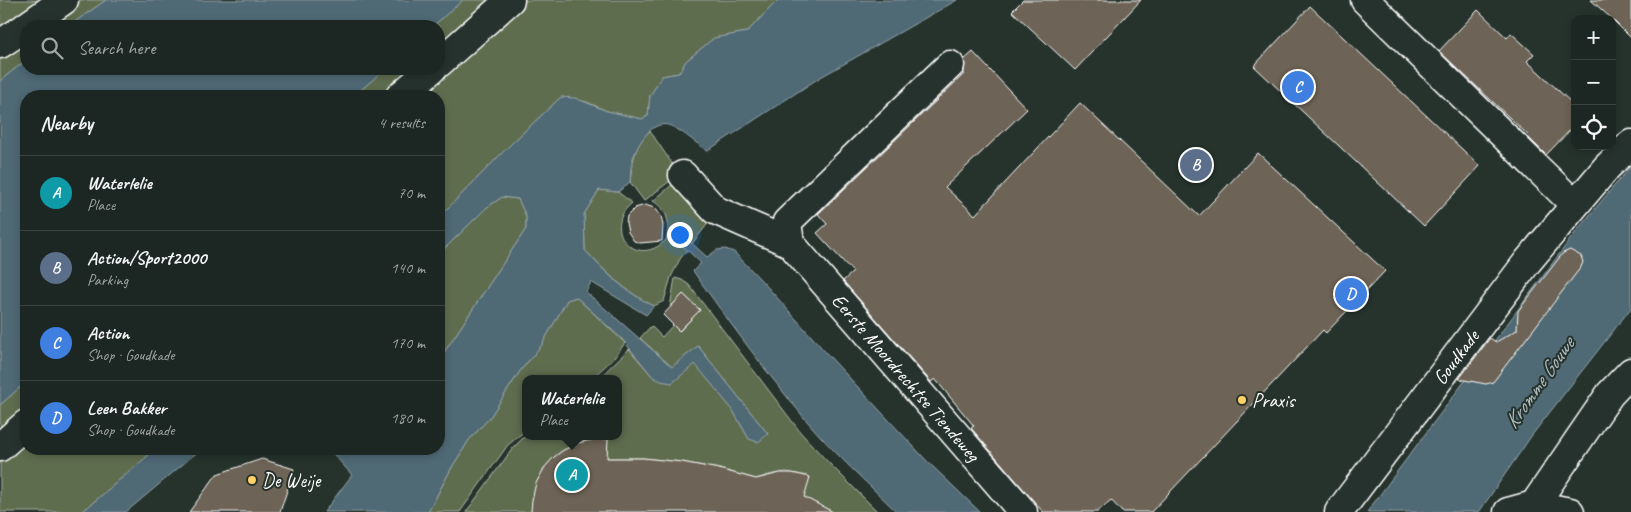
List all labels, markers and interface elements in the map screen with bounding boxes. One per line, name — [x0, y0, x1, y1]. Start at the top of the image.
map controls — [1571, 15, 1616, 150]
button: + — [1571, 15, 1616, 60]
search box — [20, 20, 445, 75]
icon: search — [38, 34, 66, 62]
text: Search here — [78, 36, 155, 60]
button: − — [1571, 60, 1616, 105]
pin: C — [1282, 68, 1314, 106]
button: locate — [1571, 105, 1616, 150]
text: Nearby — [40, 110, 93, 136]
text: 4 results — [378, 113, 425, 133]
pin: B — [1180, 146, 1212, 184]
text: Waterlelie — [87, 171, 152, 195]
text: A — [52, 183, 60, 203]
text: 70 m — [398, 183, 425, 203]
text: Place — [87, 195, 115, 215]
your location — [667, 222, 693, 248]
text: Action/Sport2000 — [87, 246, 206, 270]
text: B — [52, 258, 60, 278]
text: 140 m — [391, 258, 425, 278]
text: Parking — [87, 270, 128, 290]
pin: D — [1335, 275, 1367, 313]
street label: Eerste Moordrechtse Tiendeweg — [827, 288, 987, 468]
text: Action — [87, 321, 129, 345]
street label: Goudkade — [1427, 324, 1485, 389]
water label: Kromme Gouwe — [1498, 330, 1582, 433]
text: C — [52, 333, 60, 353]
text: 170 m — [391, 333, 425, 353]
text: Shop · Goudkade — [87, 345, 175, 365]
popup — [522, 375, 622, 440]
text: Waterlelie — [540, 386, 604, 410]
place label: Praxis — [1252, 388, 1297, 413]
marker: Praxis — [1236, 394, 1248, 406]
text: Leen Bakker — [87, 396, 166, 420]
text: D — [51, 408, 61, 428]
text: 180 m — [391, 408, 425, 428]
text: Place — [540, 410, 568, 430]
text: Shop · Goudkade — [87, 420, 175, 440]
pin: A — [556, 456, 588, 494]
place label: De Weije — [262, 468, 322, 493]
marker: De Weije — [246, 474, 258, 486]

